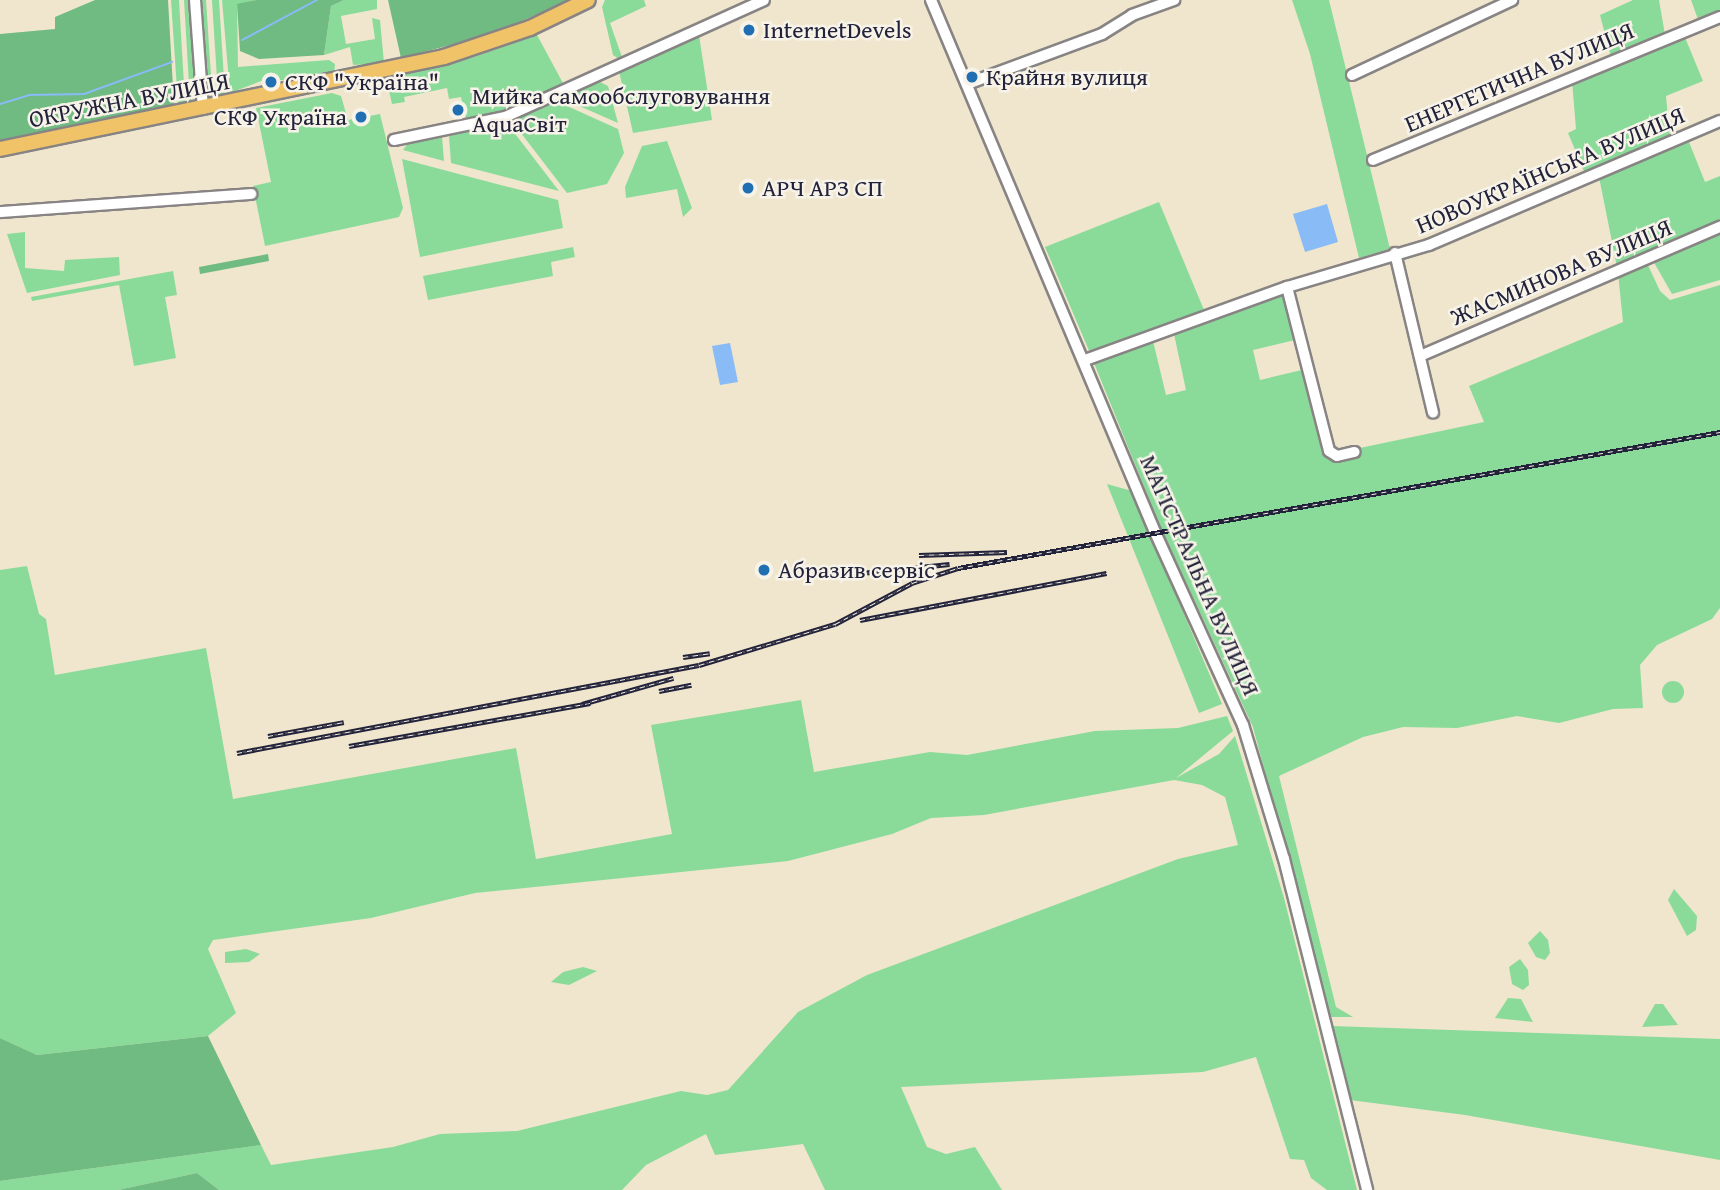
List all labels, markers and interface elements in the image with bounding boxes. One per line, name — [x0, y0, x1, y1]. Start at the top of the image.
place label: InternetDevels — [763, 16, 911, 44]
street label: ЕНЕРГЕТИЧНА ВУЛИЦЯ — [1400, 16, 1638, 138]
marker: InternetDevels — [741, 22, 757, 38]
place label: Крайня вулиця — [986, 63, 1148, 91]
street label: ОКРУЖНА ВУЛИЦЯ — [27, 66, 231, 134]
place label: СКФ "Україна" — [285, 68, 439, 96]
marker: Крайня вулиця — [964, 69, 980, 85]
marker: СКФ "Україна" — [263, 74, 279, 90]
place label: Мийка самообслуговування AquaСвіт — [472, 82, 770, 138]
street label: НОВОУКРАЇНСЬКА ВУЛИЦЯ — [1411, 100, 1689, 240]
marker: Мийка самообслуговування AquaСвіт — [450, 102, 466, 118]
place label: СКФ Україна — [214, 103, 347, 131]
marker: СКФ Україна — [353, 109, 369, 125]
place label: АРЧ АРЗ СП — [762, 174, 883, 202]
marker: АРЧ АРЗ СП — [740, 180, 756, 196]
street label: ЖАСМИНОВА ВУЛИЦЯ — [1446, 212, 1676, 332]
street label: МАГІСТРАЛЬНА ВУЛИЦЯ — [1134, 450, 1266, 700]
place label: Абразив сервіс — [778, 556, 935, 584]
marker: Абразив сервіс — [756, 562, 772, 578]

